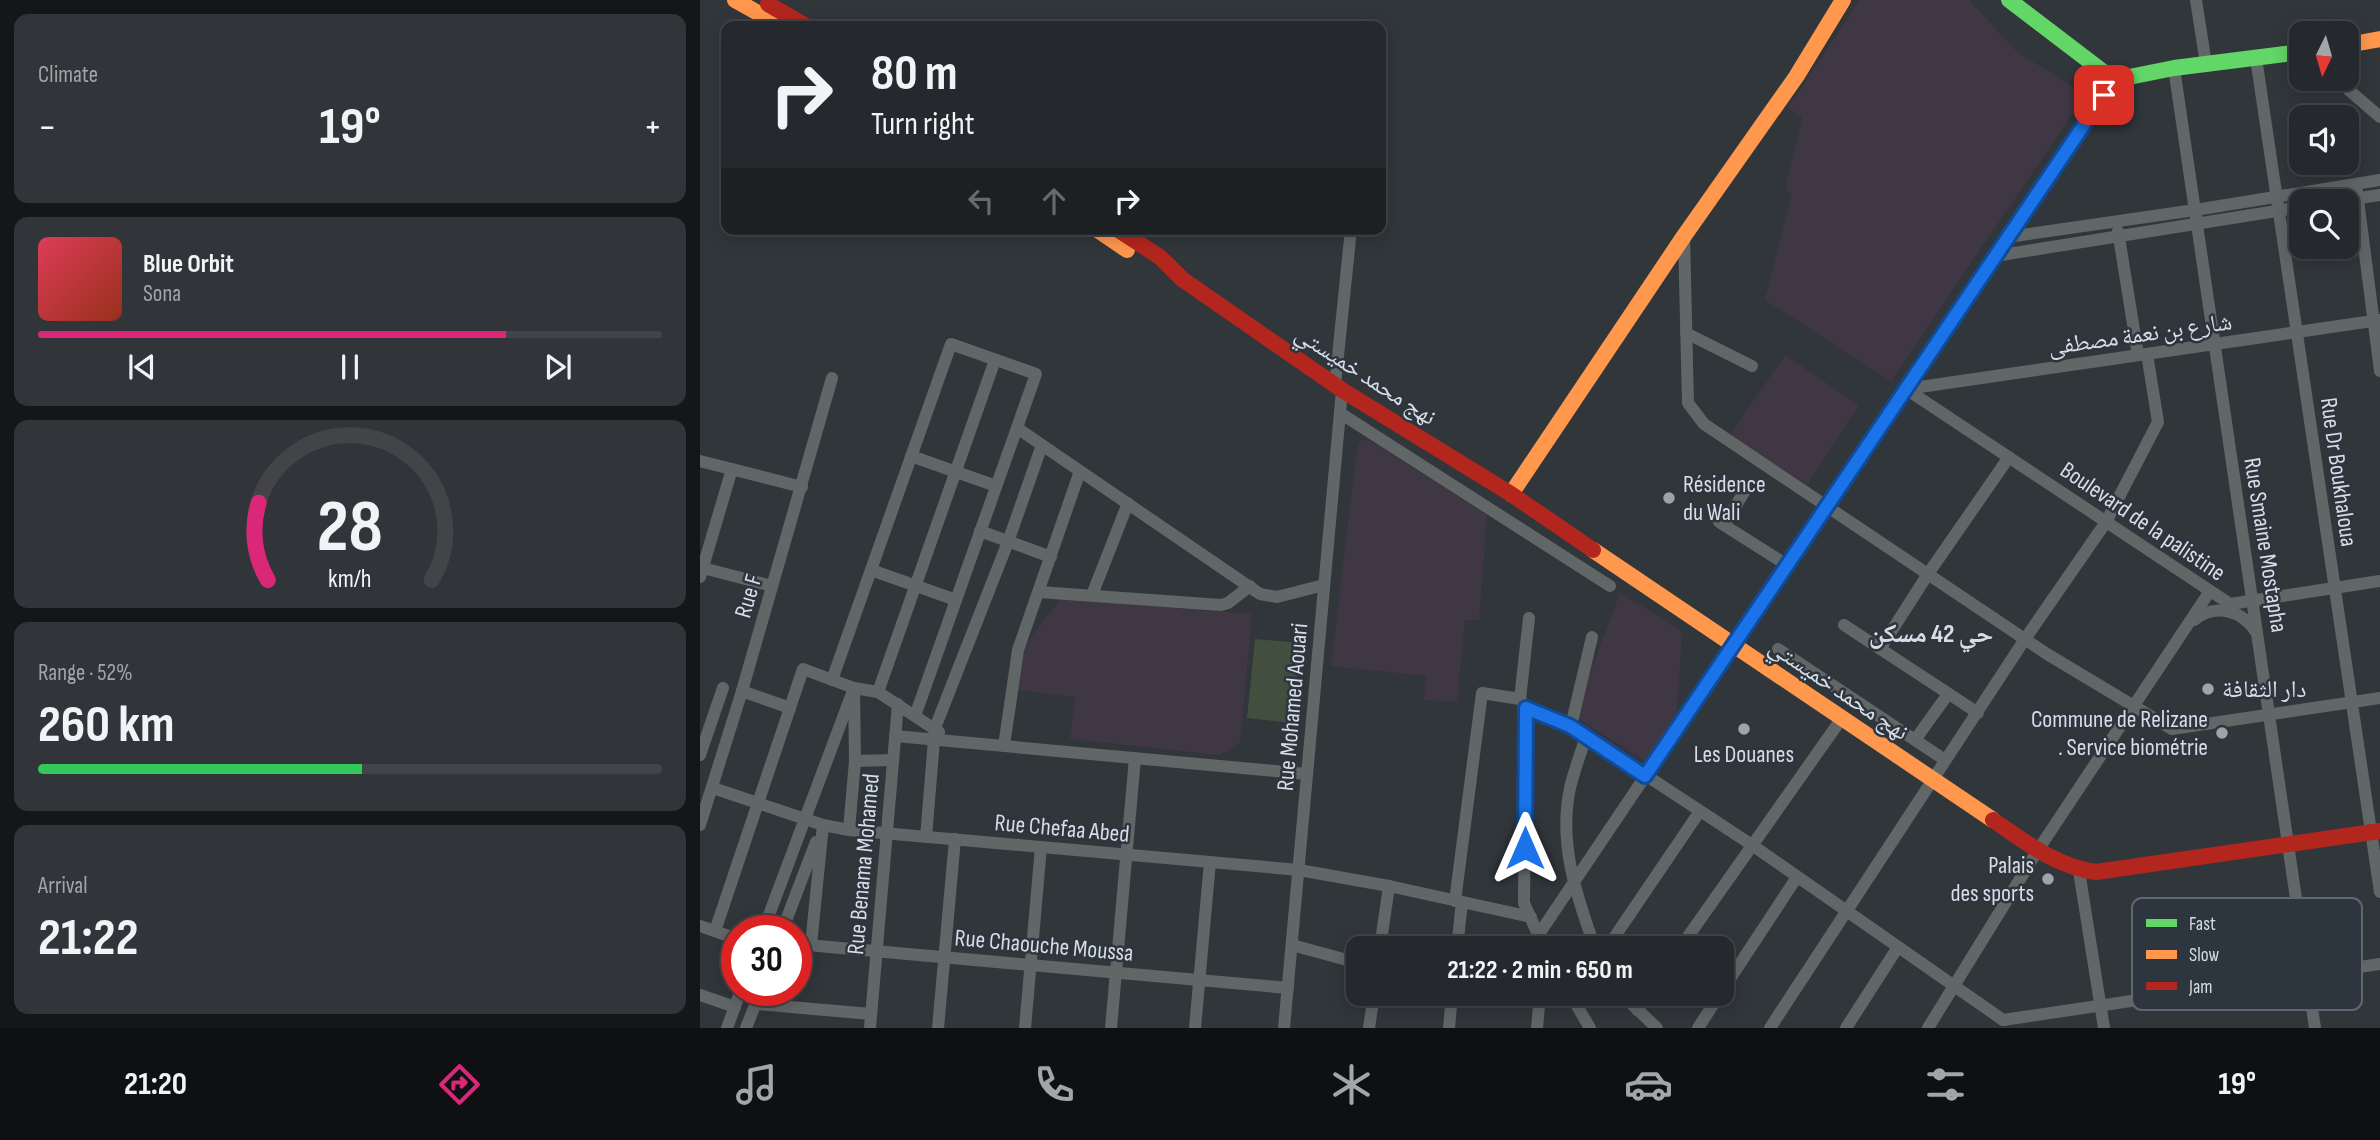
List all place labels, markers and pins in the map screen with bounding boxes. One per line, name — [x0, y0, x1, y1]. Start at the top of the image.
pin — [2074, 65, 2134, 125]
place label: Résidence du Wali — [1683, 470, 1766, 527]
marker: Résidence du Wali — [1661, 490, 1677, 506]
place label: دار الثقافة — [2222, 675, 2306, 704]
marker: دار الثقافة — [2200, 681, 2216, 697]
place label: Commune de Relizane . Service biométrie — [2031, 705, 2208, 762]
marker: Les Douanes — [1736, 721, 1752, 737]
marker: Commune de Relizane . Service biométrie — [2214, 725, 2230, 741]
place label: Les Douanes — [1694, 740, 1794, 769]
place label: Palais des sports — [1950, 851, 2034, 908]
marker: Palais des sports — [2040, 871, 2056, 887]

